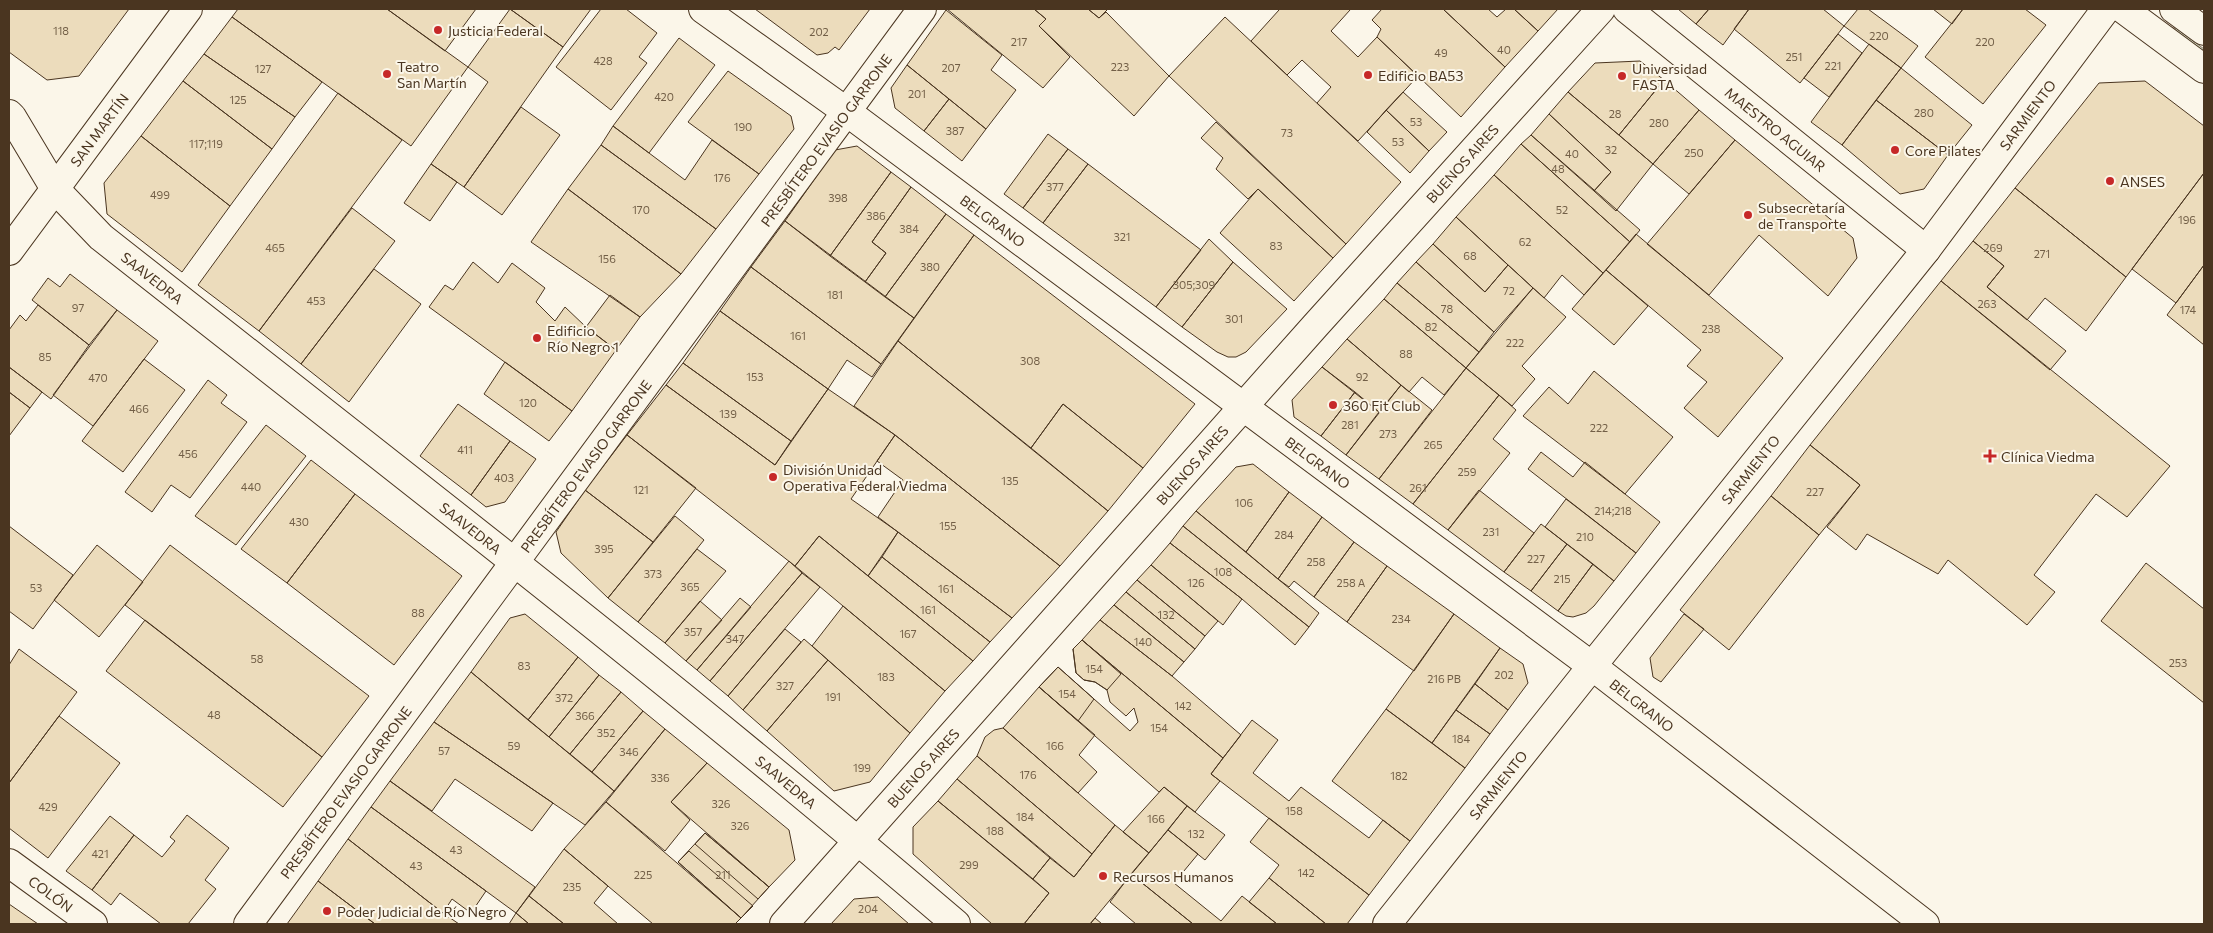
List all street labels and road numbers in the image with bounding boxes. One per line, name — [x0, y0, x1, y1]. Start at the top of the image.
street label: PRESBÍTERO EVASIO GARRONE — [757, 50, 895, 229]
street label: SARMIENTO — [1995, 76, 2059, 153]
street label: MAESTRO AGUIAR — [1722, 83, 1829, 175]
street label: SAN MARTÍN — [66, 90, 131, 170]
street label: BUENOS AIRES — [1422, 120, 1502, 206]
street label: BELGRANO — [957, 191, 1029, 250]
street label: SAAVEDRA — [118, 248, 187, 307]
street label: PRESBÍTERO EVASIO GARRONE — [516, 376, 655, 555]
street label: BUENOS AIRES — [1152, 422, 1231, 508]
street label: SARMIENTO — [1717, 431, 1783, 507]
street label: BELGRANO — [1282, 433, 1354, 492]
street label: SAAVEDRA — [437, 498, 505, 557]
street label: BELGRANO — [1607, 675, 1678, 735]
street label: PRESBÍTERO EVASIO GARRONE — [276, 702, 414, 882]
street label: BUENOS AIRES — [883, 725, 962, 811]
street label: SARMIENTO — [1465, 747, 1530, 823]
street label: SAAVEDRA — [752, 752, 820, 812]
street label: COLÓN — [26, 872, 77, 915]

